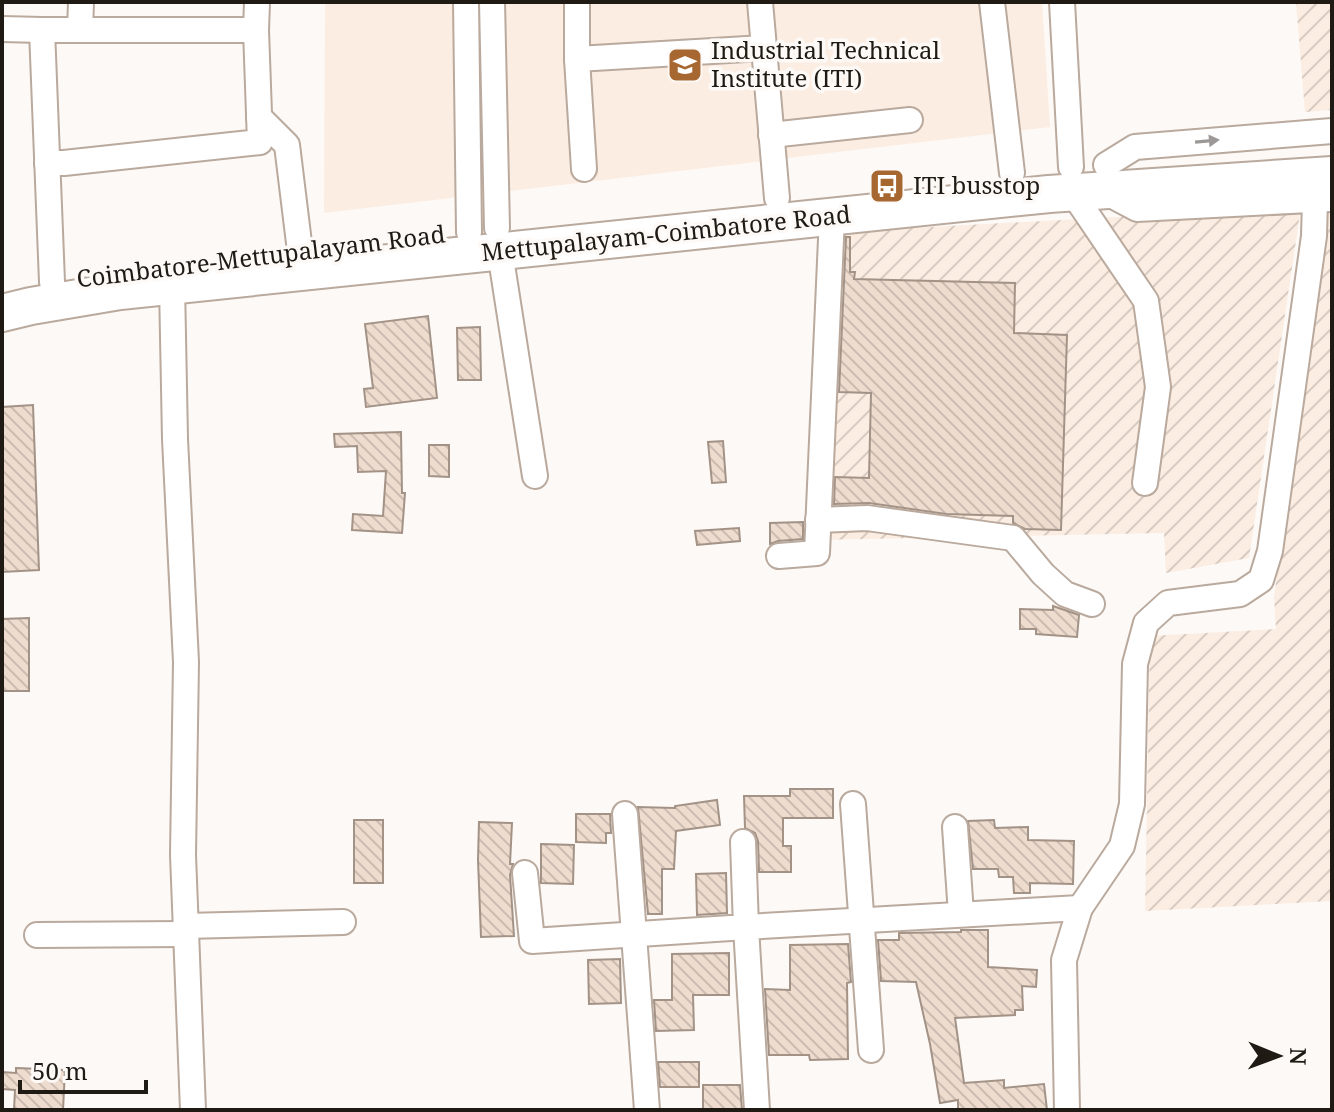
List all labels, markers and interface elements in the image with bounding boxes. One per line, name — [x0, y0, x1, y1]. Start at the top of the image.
place label: Industrial Technical Institute (ITI) — [711, 33, 941, 94]
school or university icon: Industrial Technical Institute (ITI) — [666, 46, 704, 84]
one-way arrow — [1195, 134, 1220, 147]
bus stop icon: ITI busstop — [868, 167, 906, 205]
place label: ITI busstop — [913, 168, 1040, 201]
street label: Mettupalayam-Coimbatore Road — [480, 197, 852, 268]
street label: Coimbatore-Mettupalayam Road — [75, 216, 447, 295]
north arrow — [1238, 1016, 1318, 1096]
scale bar — [20, 1044, 146, 1094]
text: N — [1284, 1047, 1314, 1065]
text: 50 m — [32, 1054, 88, 1087]

